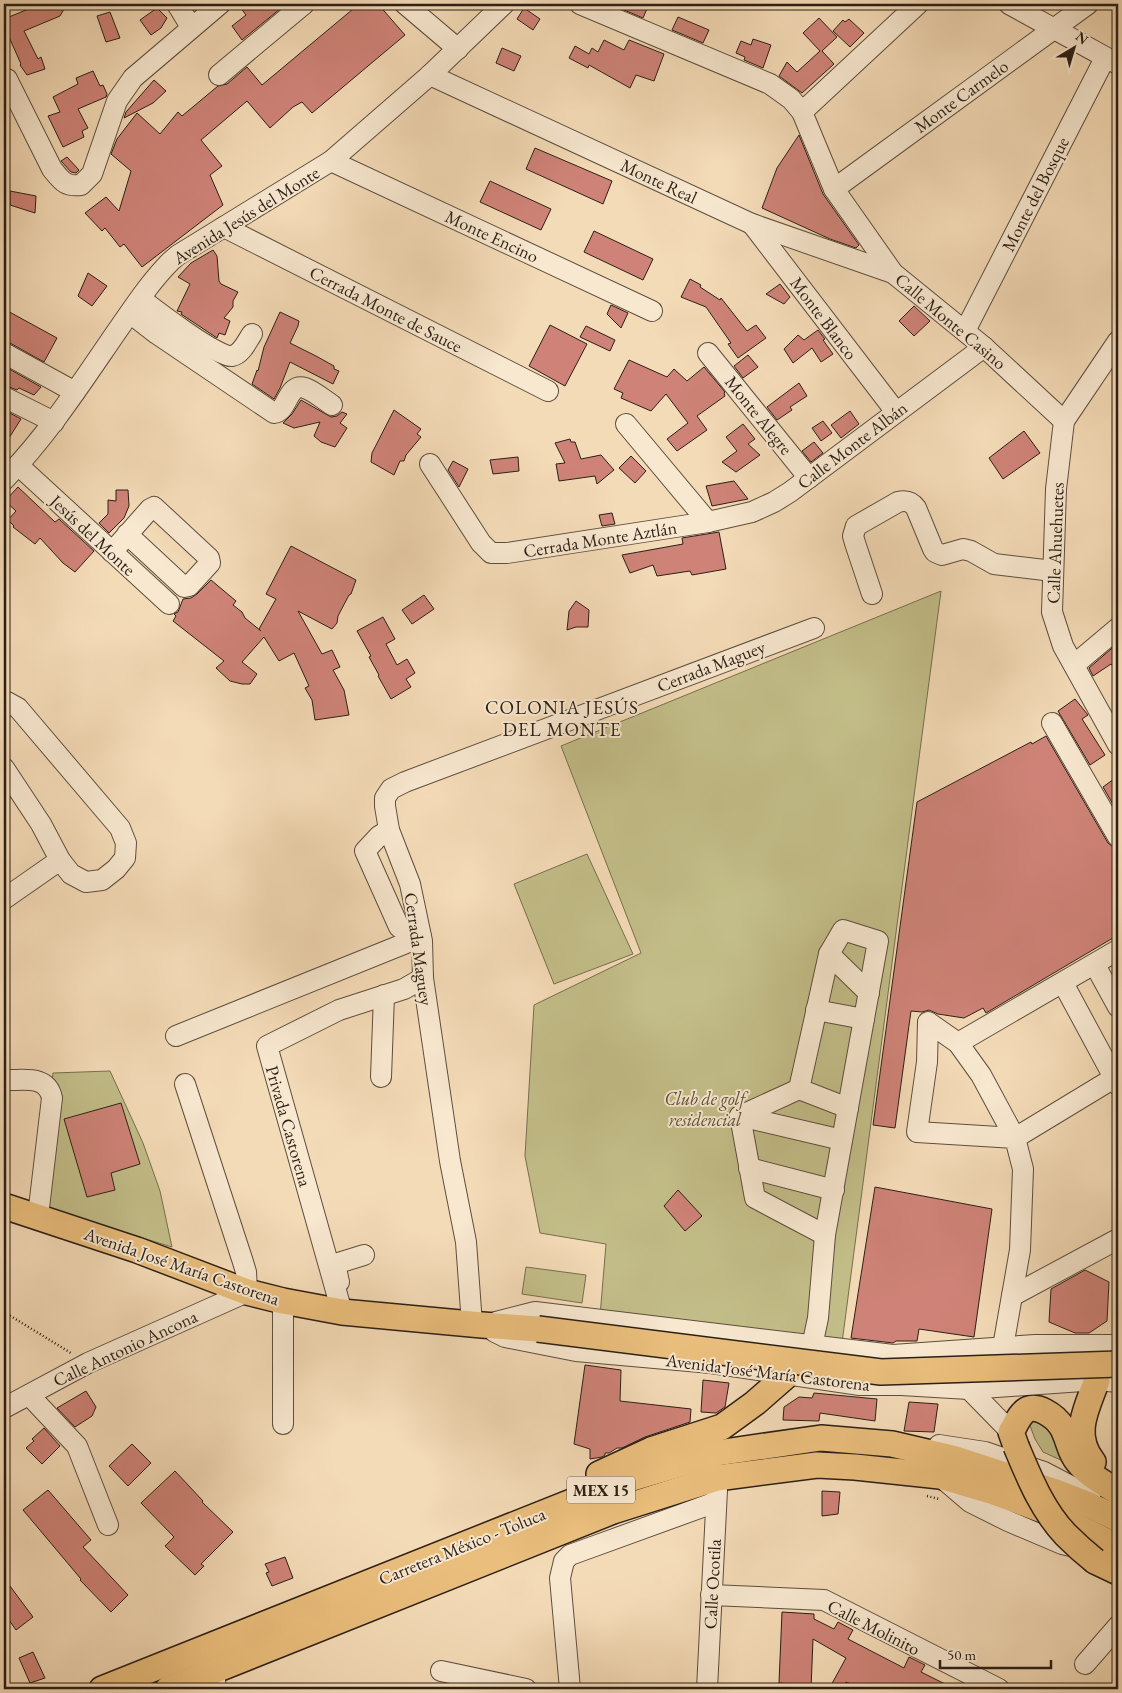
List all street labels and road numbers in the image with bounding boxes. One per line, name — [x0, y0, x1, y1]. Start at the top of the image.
street label: Monte Carmelo — [909, 54, 1013, 138]
street label: Monte del Bosque — [996, 133, 1074, 255]
street label: Monte Real — [617, 153, 701, 209]
street label: Avenida Jesús del Monte — [168, 161, 323, 270]
street label: Monte Encino — [442, 204, 542, 268]
street label: Cerrada Monte de Sauce — [306, 261, 466, 357]
street label: Calle Monte Casino — [891, 268, 1011, 374]
street label: Monte Blanco — [785, 272, 863, 364]
street label: Monte Alegre — [720, 371, 798, 459]
street label: Calle Monte Albán — [792, 396, 912, 494]
street label: Calle Ahuehuetes — [1041, 482, 1069, 604]
street label: Jesús del Monte — [44, 488, 141, 581]
street label: Cerrada Monte Aztlán — [522, 515, 679, 562]
street label: Cerrada Maguey — [654, 635, 769, 697]
street label: Cerrada Maguey — [400, 891, 438, 1007]
street label: Privada Castorena — [261, 1063, 318, 1190]
street label: Avenida José María Castorena — [80, 1221, 284, 1311]
street label: Calle Antonio Ancona — [49, 1304, 202, 1392]
street label: Avenida José María Castorena — [664, 1348, 872, 1396]
road number: MEX 15 — [567, 1476, 635, 1504]
street label: Carretera México - Toluca — [375, 1502, 550, 1590]
street label: Calle Ocotila — [698, 1537, 726, 1630]
street label: Calle Molinito — [824, 1594, 924, 1660]

